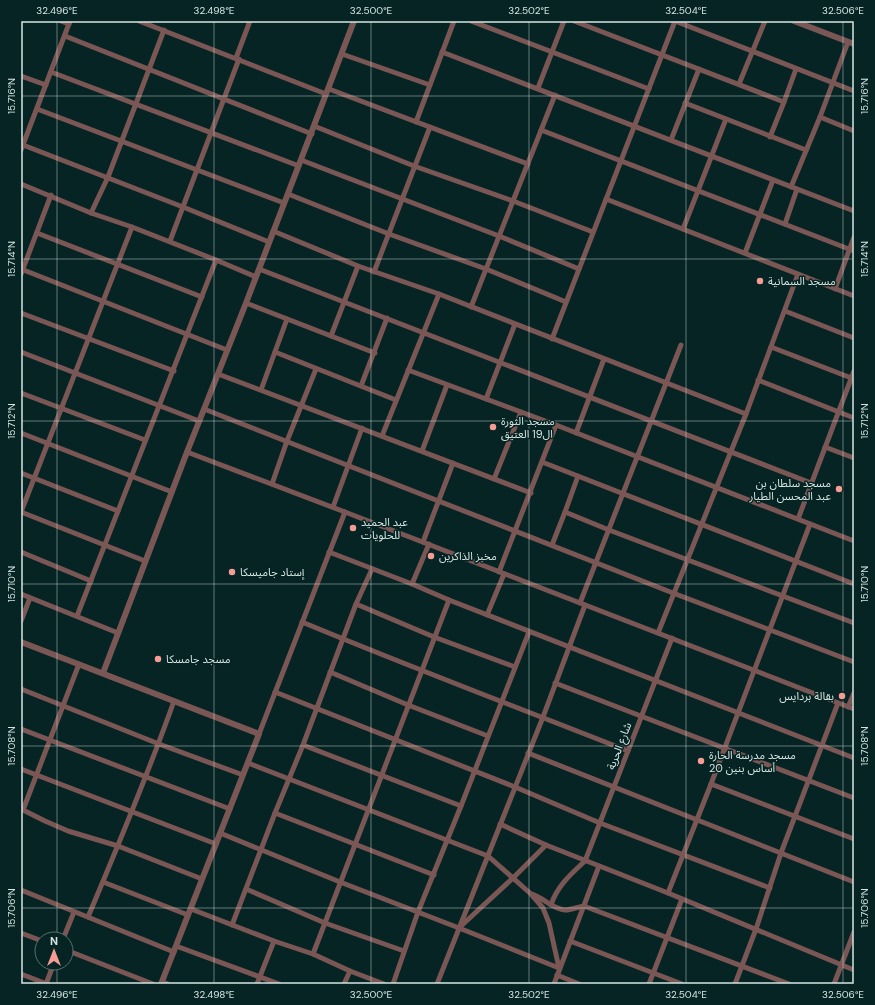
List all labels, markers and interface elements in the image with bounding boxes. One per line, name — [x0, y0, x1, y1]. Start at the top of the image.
text: 32.496°E — [36, 4, 78, 17]
text: 32.498°E — [194, 4, 235, 17]
text: 32.500°E — [350, 4, 393, 17]
text: 32.502°E — [508, 4, 550, 17]
text: 32.504°E — [665, 4, 707, 17]
text: 32.506°E — [822, 4, 864, 17]
text: 15.716°N — [5, 78, 18, 114]
text: 15.716°N — [858, 78, 871, 114]
text: 15.714°N — [5, 241, 18, 277]
text: 15.714°N — [858, 241, 871, 277]
place label: مسجد السمانية — [768, 274, 836, 288]
marker: مسجد السمانية — [755, 276, 765, 286]
text: 15.712°N — [5, 403, 18, 439]
text: 15.712°N — [858, 403, 871, 439]
place label: مسجد الثورة ال19 العتيق — [501, 414, 555, 441]
marker: مسجد الثورة ال19 العتيق — [488, 422, 498, 432]
place label: مسجد سلطان بن عبد المحسن الطيار — [748, 476, 831, 503]
marker: مسجد سلطان بن عبد المحسن الطيار — [834, 484, 844, 494]
place label: عبد الحميد للحلويات — [361, 515, 408, 542]
marker: عبد الحميد للحلويات — [348, 523, 358, 533]
place label: مخبز الذاكرين — [439, 549, 497, 563]
marker: مخبز الذاكرين — [426, 551, 436, 561]
place label: إستاد جاميسكا — [240, 565, 305, 580]
text: 15.710°N — [5, 566, 18, 602]
text: 15.710°N — [858, 566, 871, 602]
marker: إستاد جاميسكا — [227, 567, 237, 577]
place label: مسجد جامسكا — [166, 652, 231, 666]
marker: مسجد جامسكا — [153, 654, 163, 664]
place label: بقالة بردايس — [779, 689, 834, 703]
marker: بقالة بردايس — [837, 691, 847, 701]
street label: شارع الحرية — [604, 720, 635, 772]
text: 15.708°N — [5, 726, 18, 766]
text: 15.708°N — [858, 726, 871, 766]
place label: مسجد مدرسة الحارة 20 أساس بنين — [709, 748, 796, 775]
marker: مسجد مدرسة الحارة 20 أساس بنين — [696, 756, 706, 766]
text: 15.706°N — [5, 888, 18, 928]
text: 15.706°N — [858, 888, 871, 928]
north arrow — [34, 931, 74, 971]
text: N — [50, 934, 58, 948]
text: 32.496°E — [36, 988, 78, 1001]
text: 32.498°E — [194, 988, 235, 1001]
text: 32.500°E — [350, 988, 393, 1001]
text: 32.502°E — [508, 988, 550, 1001]
text: 32.504°E — [665, 988, 707, 1001]
text: 32.506°E — [822, 988, 864, 1001]

